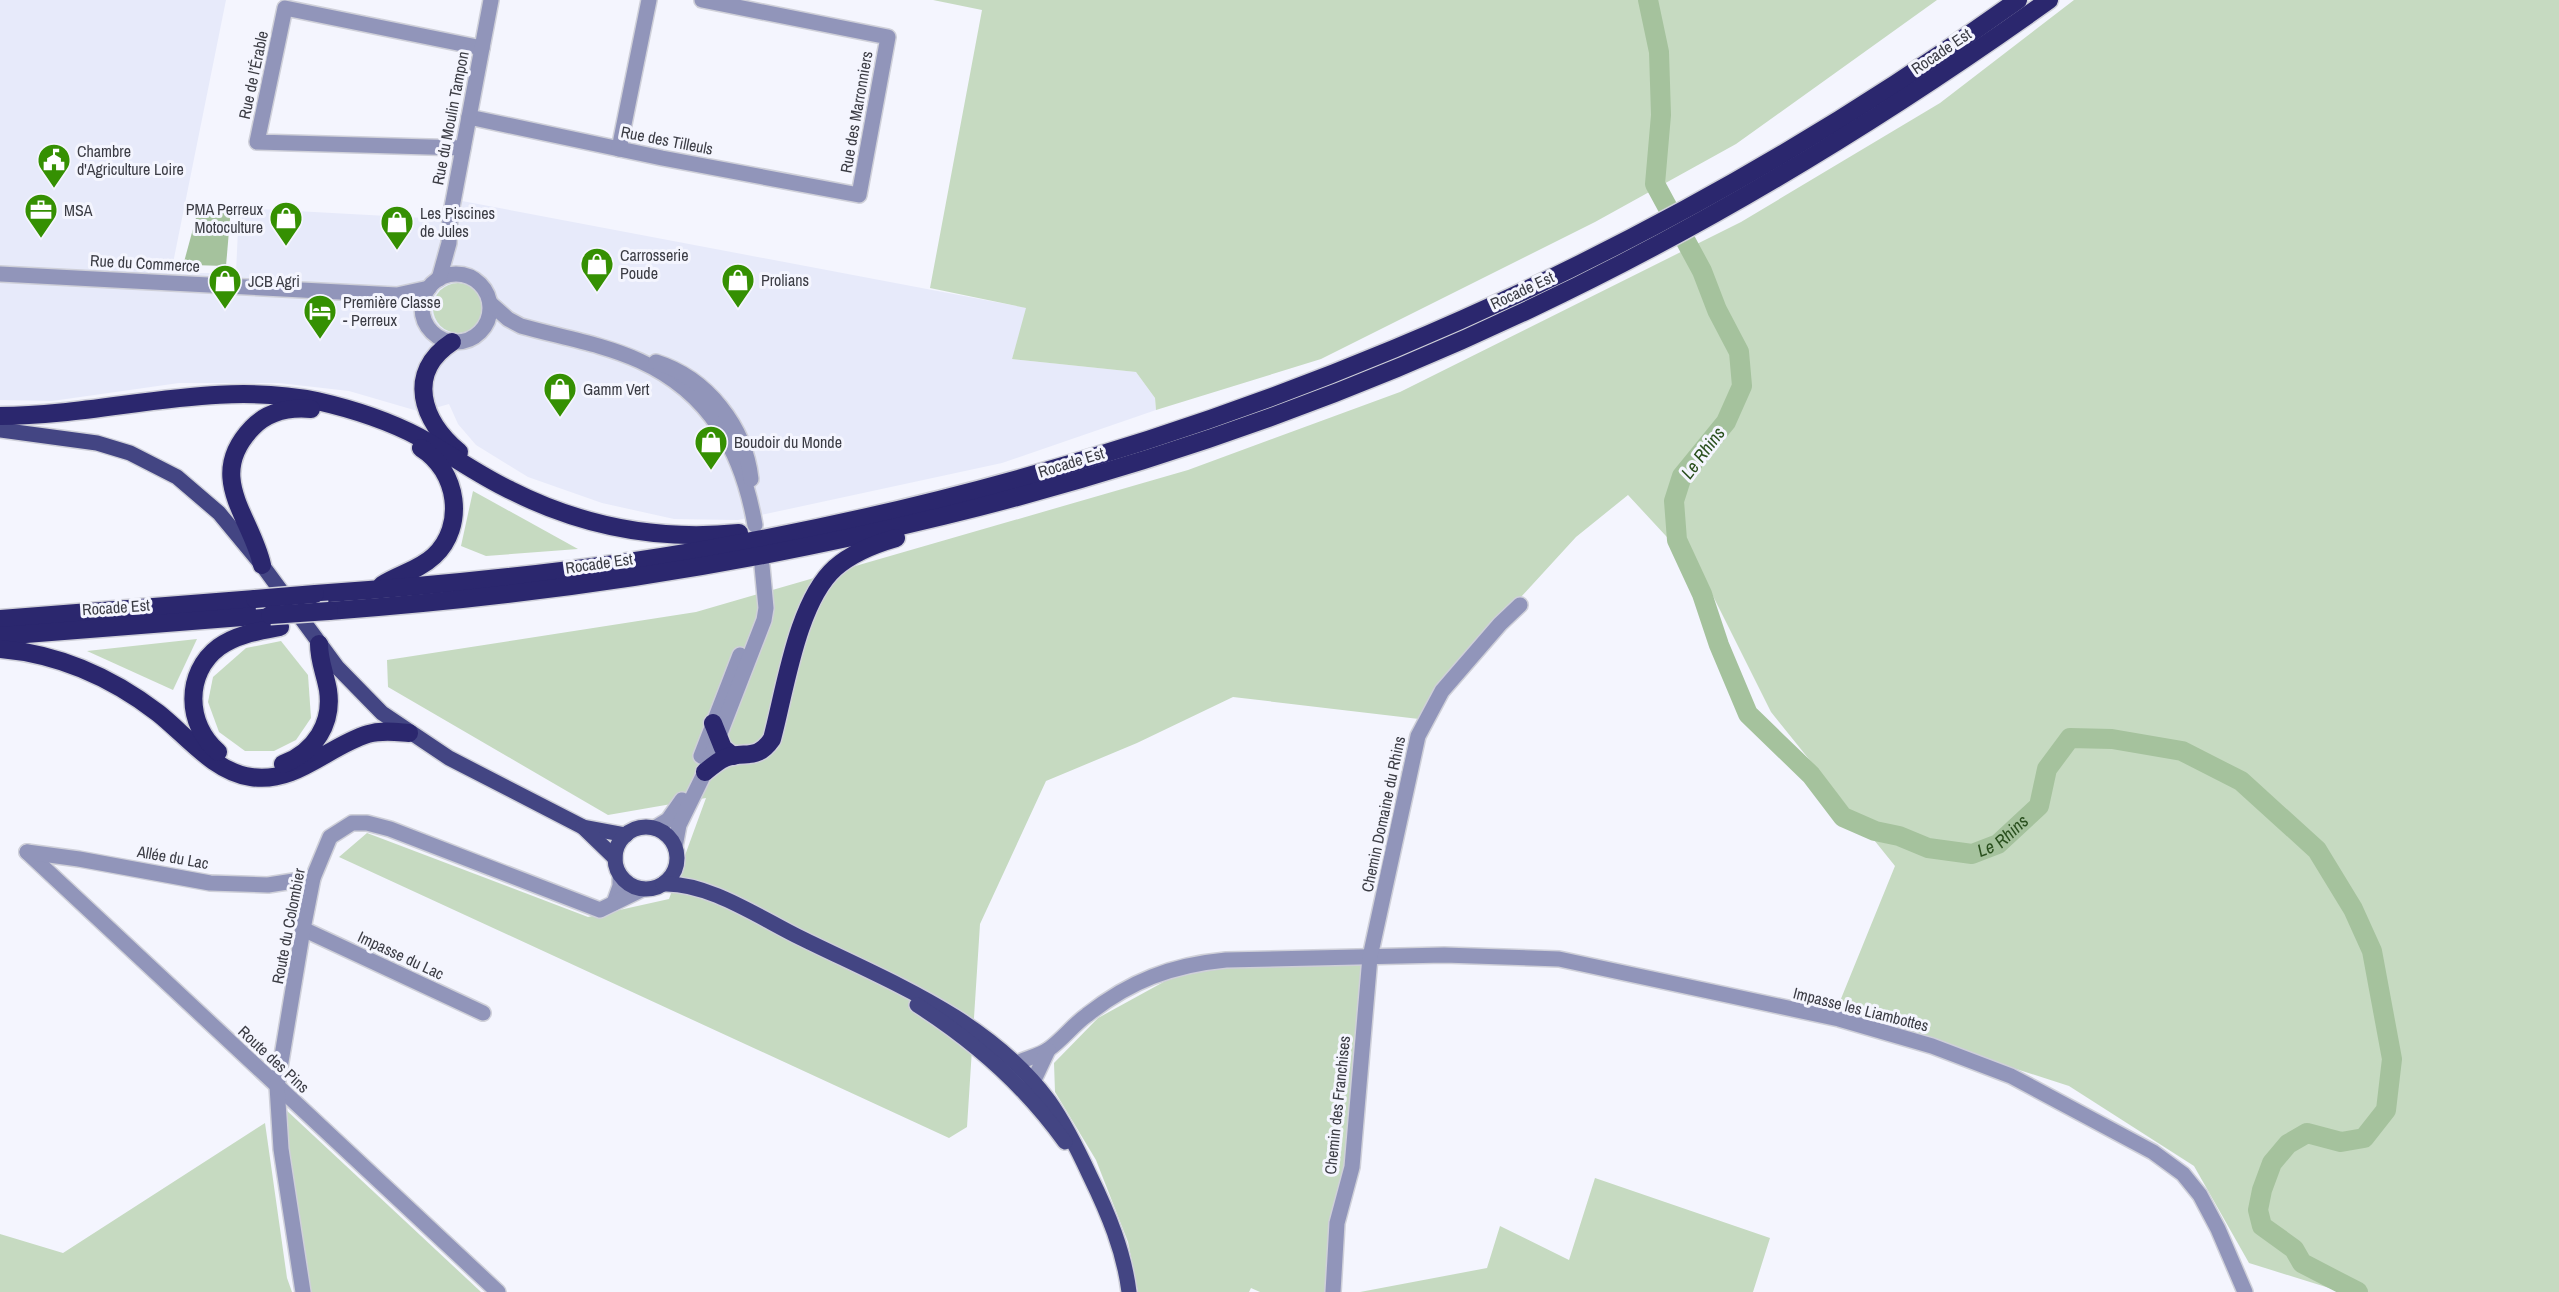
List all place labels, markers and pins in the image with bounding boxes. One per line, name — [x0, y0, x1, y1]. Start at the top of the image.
place label: Chambre d'Agriculture Loire — [77, 140, 184, 180]
public building icon: Chambre d'Agriculture Loire — [36, 142, 72, 189]
office icon: MSA — [23, 192, 59, 239]
place label: PMA Perreux Motoculture — [186, 198, 263, 238]
place label: MSA — [64, 199, 93, 221]
shop icon: PMA Perreux Motoculture — [268, 200, 304, 247]
place label: Les Piscines de Jules — [420, 202, 495, 242]
shop icon: Les Piscines de Jules — [379, 204, 415, 251]
place label: Carrosserie Poude — [620, 244, 689, 284]
shop icon: Carrosserie Poude — [579, 246, 615, 293]
shop icon: Prolians — [720, 262, 756, 309]
shop icon: JCB Agri — [207, 263, 243, 310]
place label: Prolians — [761, 269, 809, 291]
place label: JCB Agri — [248, 270, 300, 292]
place label: Première Classe - Perreux — [343, 291, 441, 331]
hotel icon: Première Classe - Perreux — [302, 293, 338, 340]
shop icon: Gamm Vert — [542, 371, 578, 418]
place label: Gamm Vert — [583, 378, 650, 400]
shop icon: Boudoir du Monde — [693, 424, 729, 471]
place label: Boudoir du Monde — [734, 431, 842, 453]

